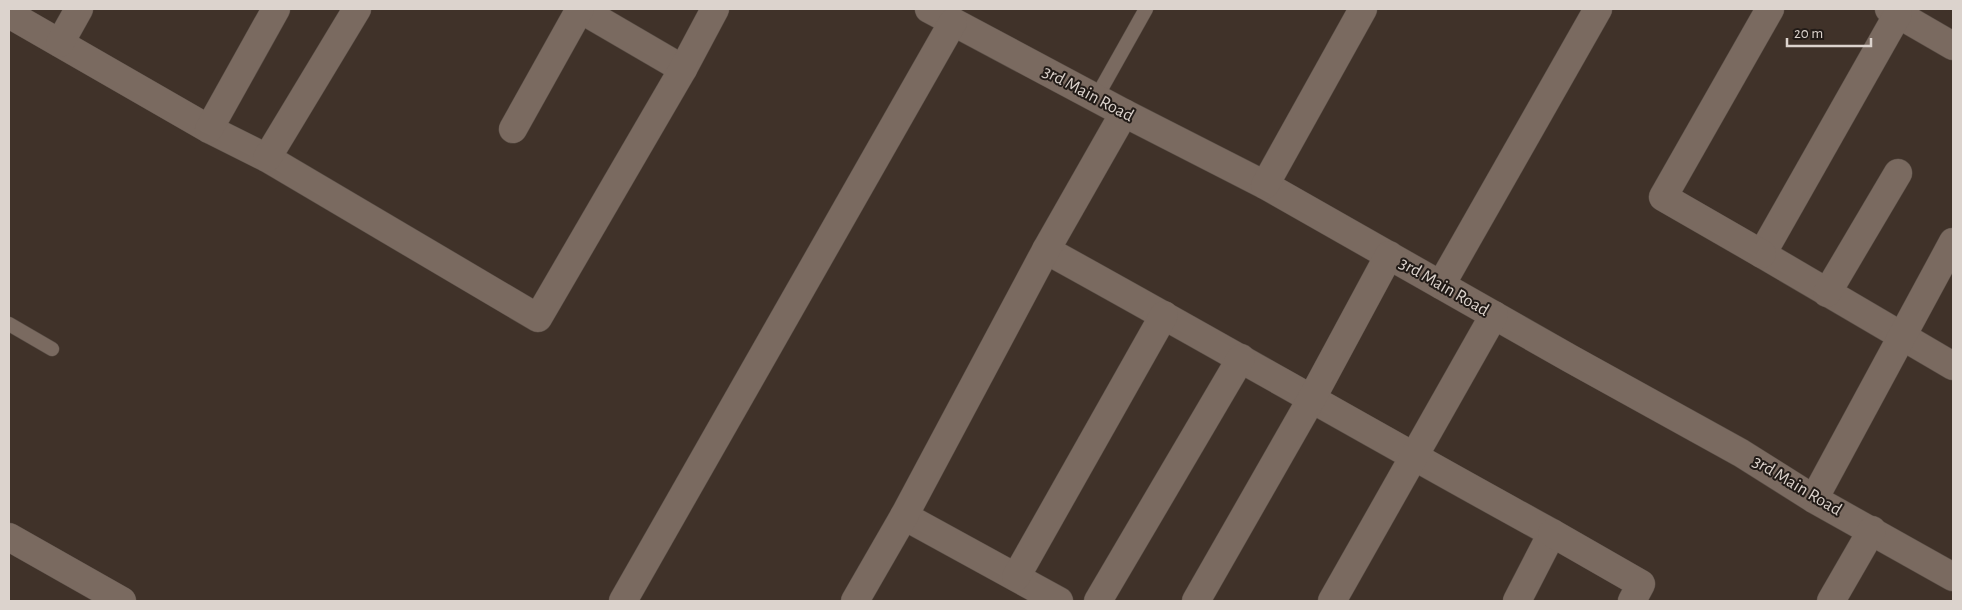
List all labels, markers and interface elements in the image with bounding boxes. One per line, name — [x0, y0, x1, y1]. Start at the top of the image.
scale bar — [1787, 15, 1871, 47]
text: 20 m — [1794, 26, 1823, 41]
street label: 3rd Main Road — [1040, 63, 1136, 125]
street label: 3rd Main Road — [1396, 254, 1492, 320]
street label: 3rd Main Road — [1749, 452, 1845, 520]

